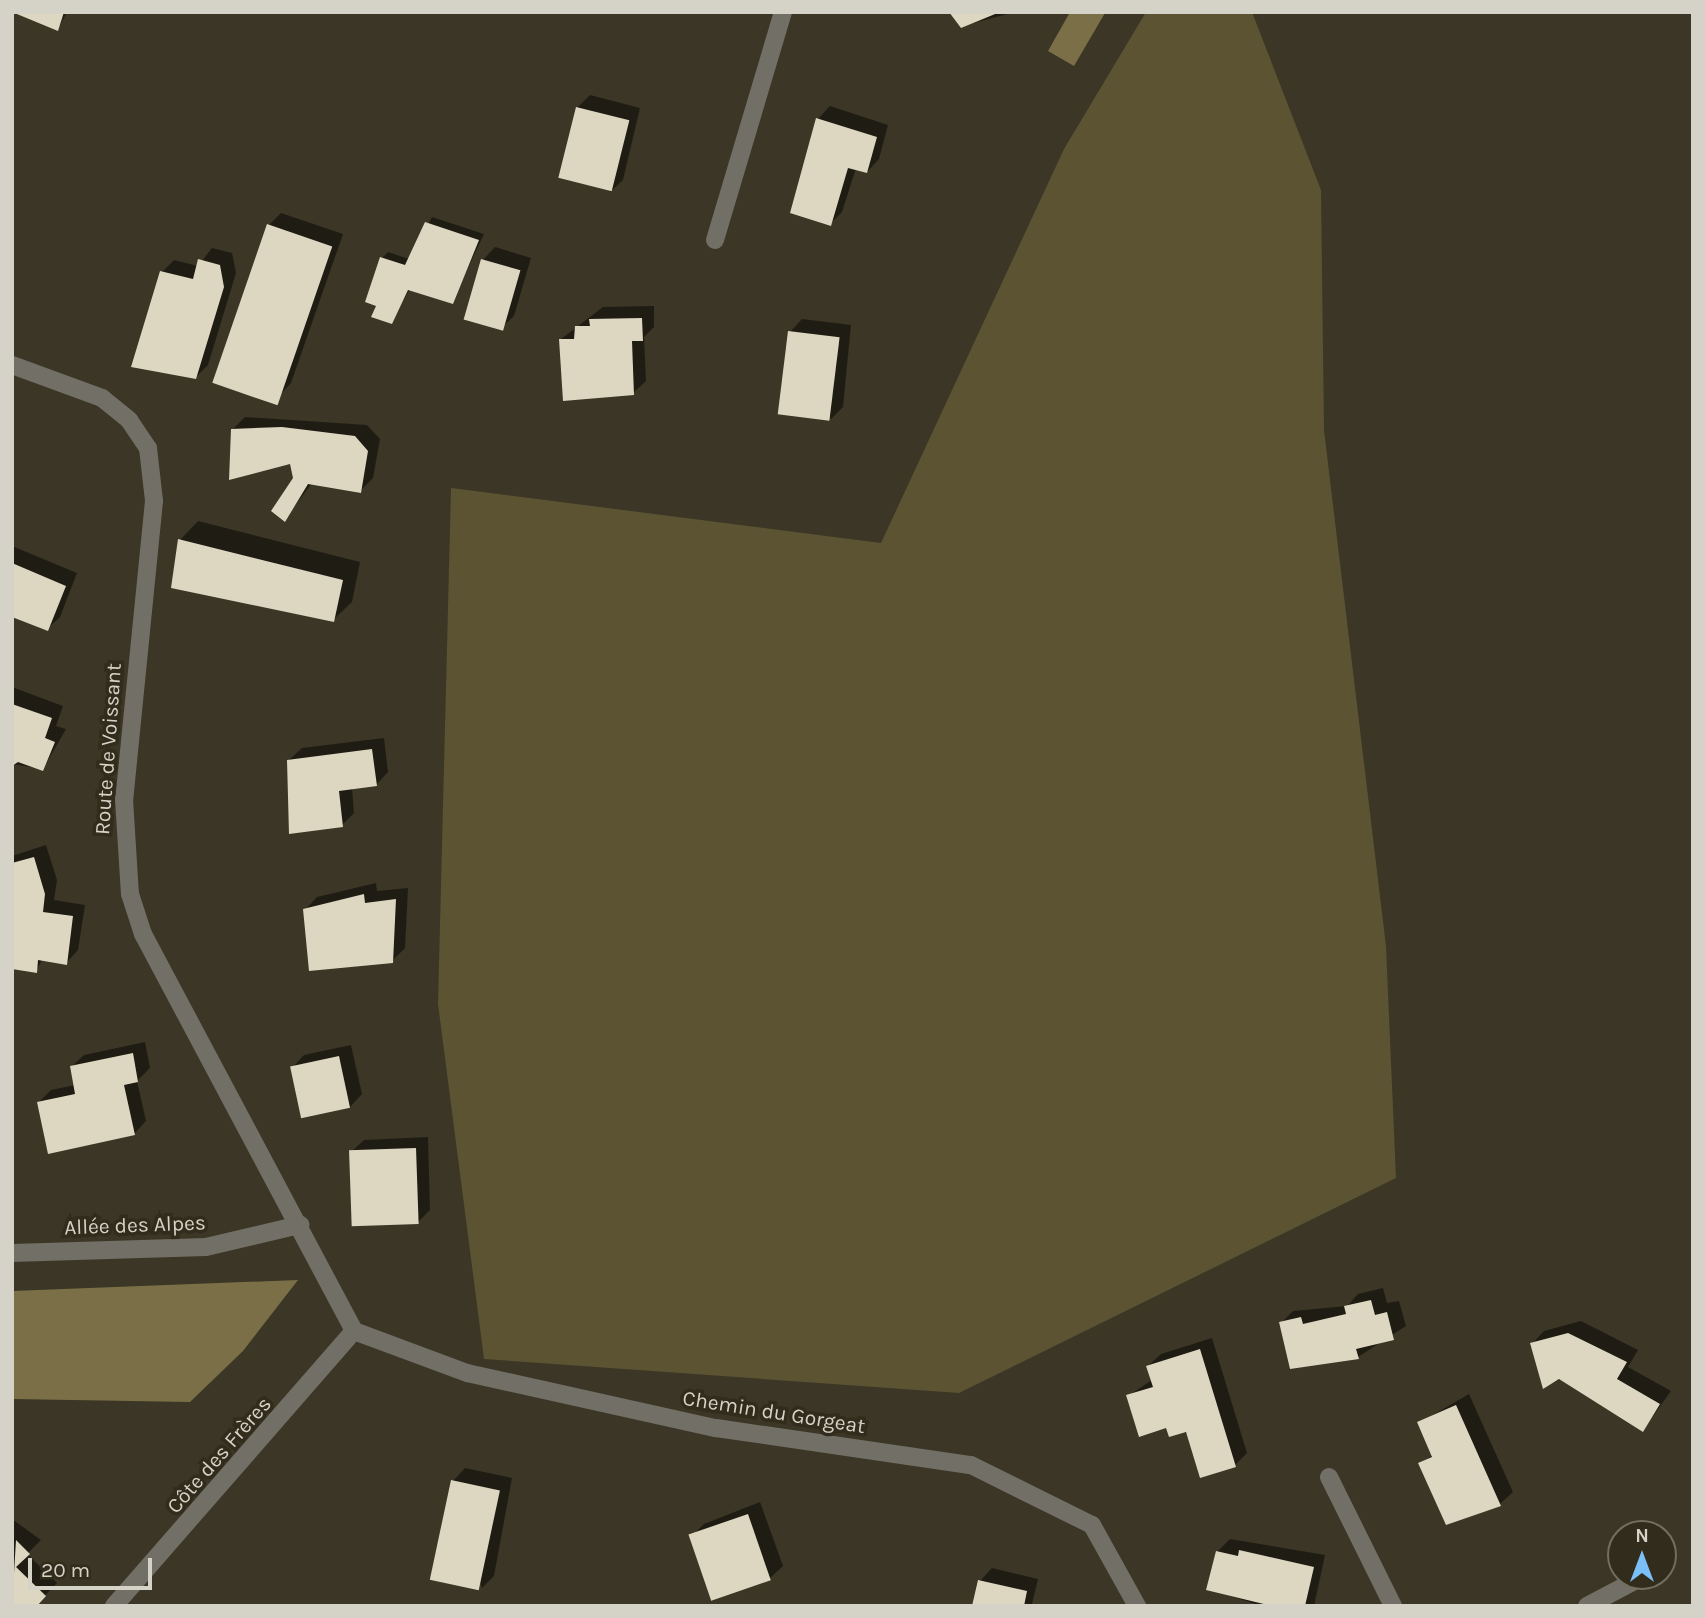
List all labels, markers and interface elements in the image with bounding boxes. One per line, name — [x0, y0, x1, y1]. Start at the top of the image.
street label: Route de Voissant — [89, 662, 127, 836]
street label: Allée des Alpes — [64, 1210, 206, 1240]
street label: Chemin du Gorgeat — [681, 1385, 867, 1439]
street label: Côte des Frères — [162, 1392, 276, 1518]
north arrow — [1607, 1520, 1677, 1590]
text: N — [1635, 1525, 1649, 1547]
scale bar — [32, 1544, 156, 1588]
text: 20 m — [41, 1558, 90, 1582]

